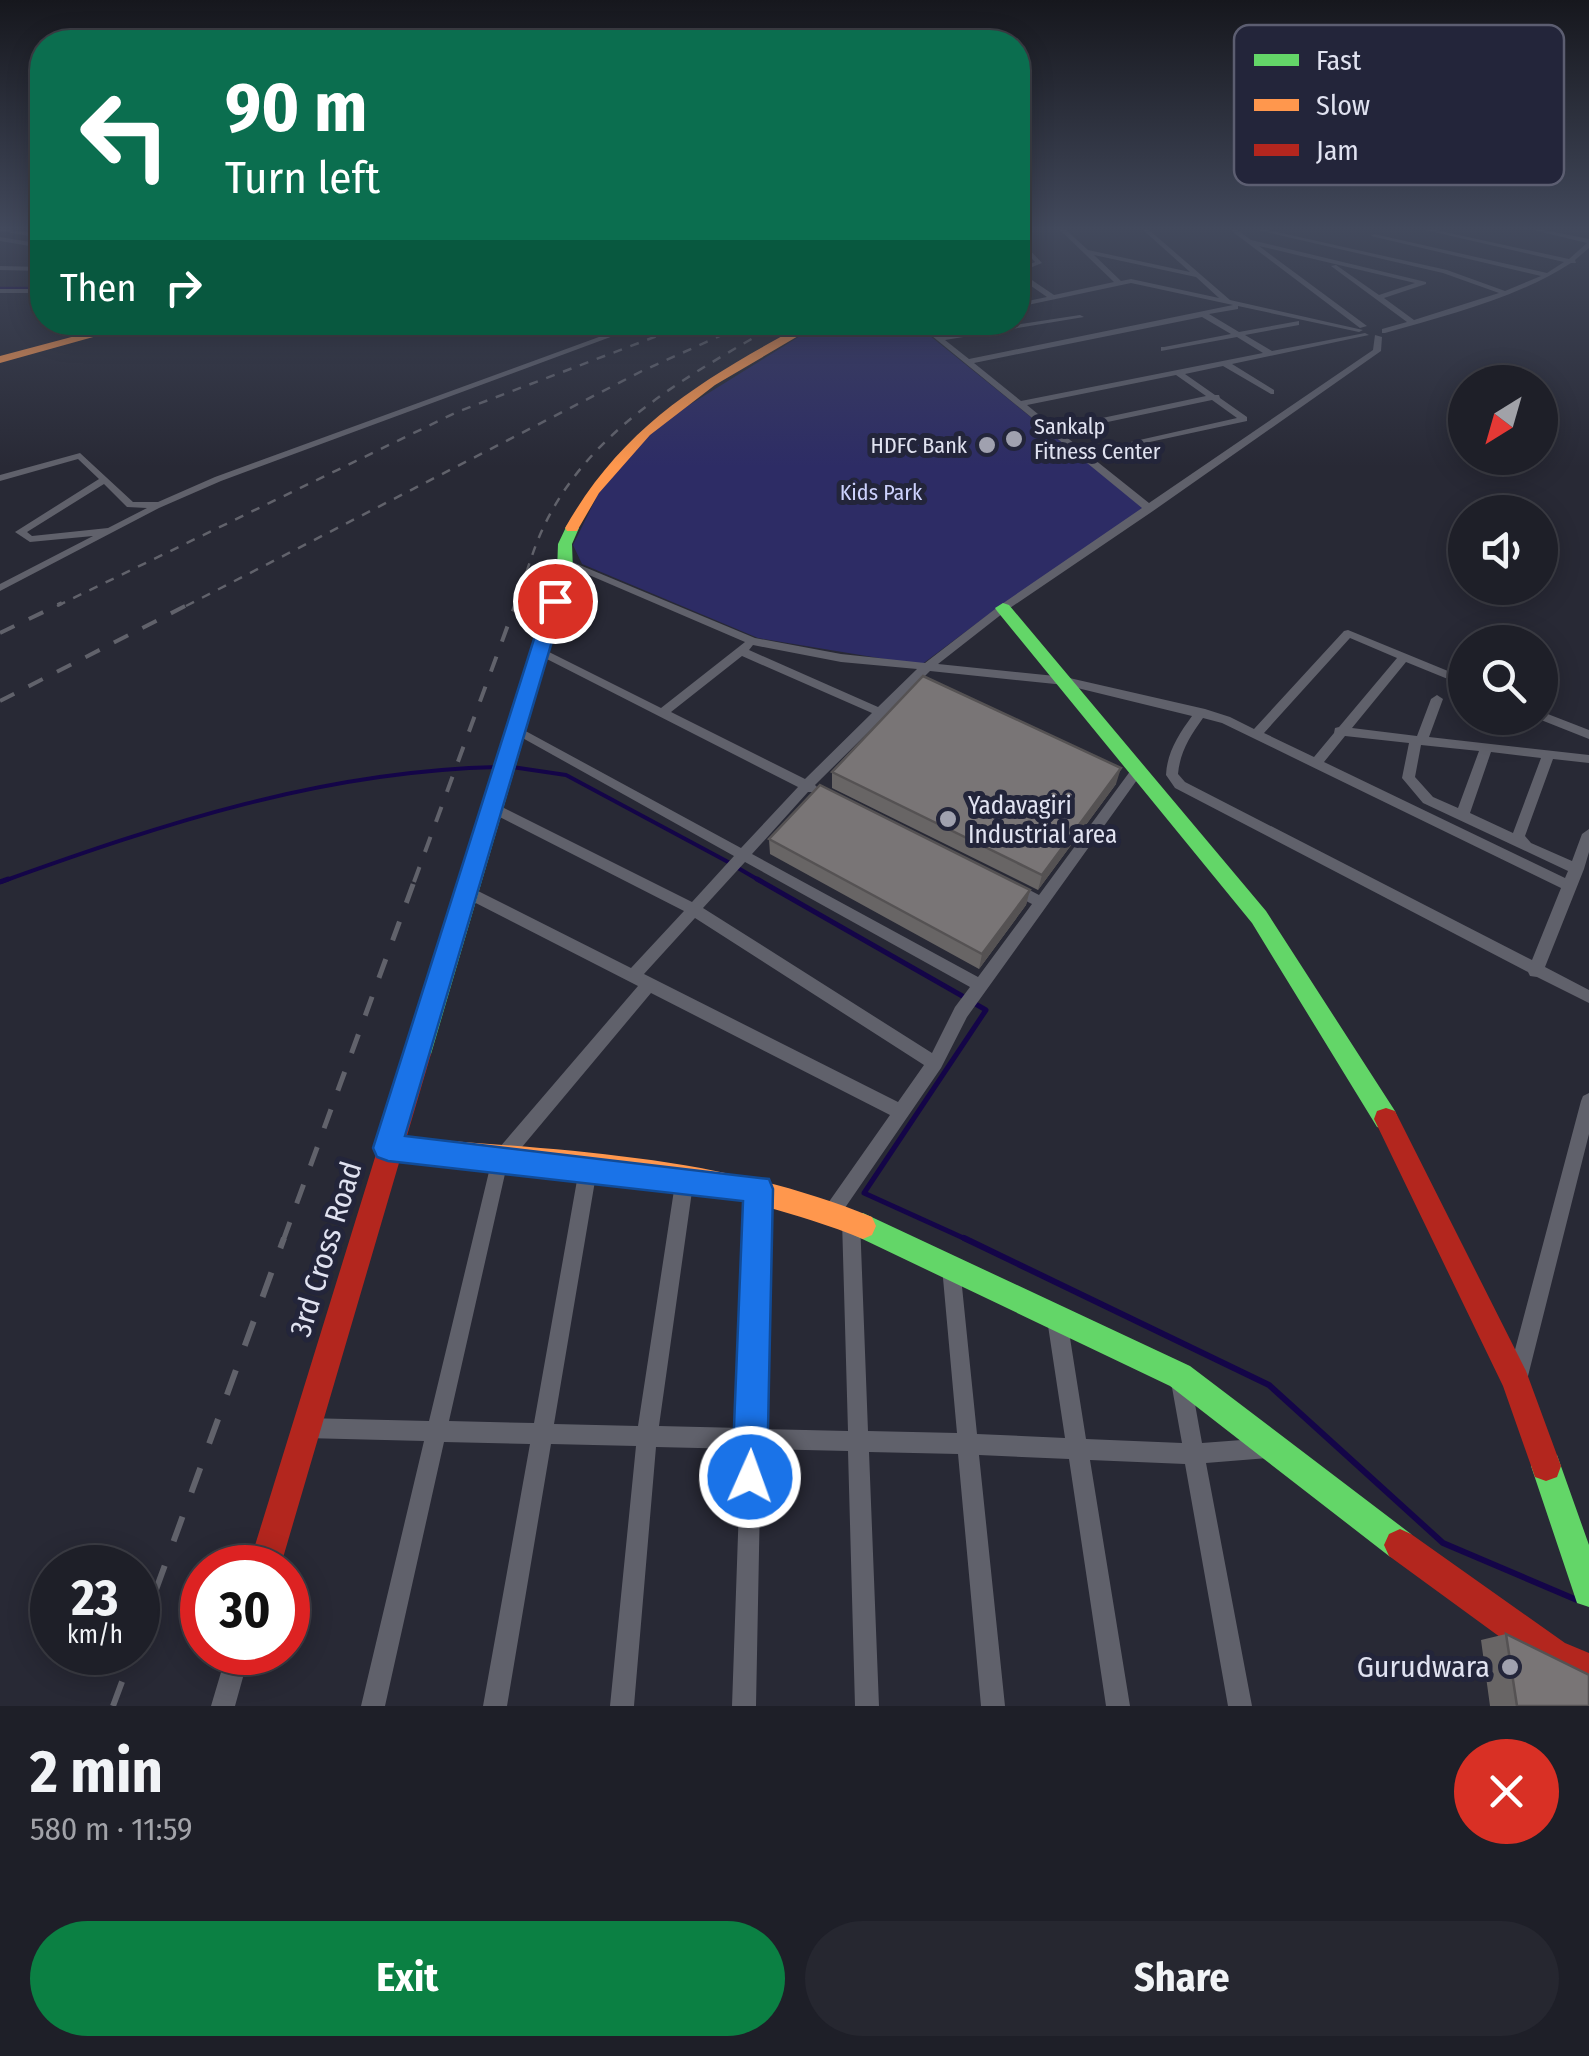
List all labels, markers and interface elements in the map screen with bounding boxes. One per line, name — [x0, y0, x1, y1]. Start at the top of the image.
legend — [1234, 25, 1564, 185]
text: Fast — [1316, 44, 1362, 77]
text: 90 m — [225, 66, 367, 150]
icon: left — [60, 70, 190, 200]
text: Slow — [1316, 89, 1370, 122]
text: Jam — [1316, 134, 1359, 167]
text: Turn left — [225, 151, 380, 205]
icon: right — [156, 260, 211, 315]
text: Then — [60, 265, 136, 311]
north arrow — [1448, 365, 1558, 475]
map controls — [1448, 365, 1558, 735]
place label: Sankalp Fitness Center — [1034, 413, 1161, 465]
marker: Sankalp Fitness Center — [1003, 428, 1025, 450]
place label: HDFC Bank — [871, 432, 968, 459]
marker: HDFC Bank — [976, 434, 998, 456]
park label: Kids Park — [840, 479, 923, 506]
button: sound — [1448, 495, 1558, 605]
pin — [513, 559, 598, 644]
icon: arrive — [528, 574, 583, 629]
button: search — [1448, 625, 1558, 735]
place label: Yadavagiri Industrial area — [968, 791, 1117, 850]
marker: Yadavagiri Industrial area — [937, 808, 959, 830]
street label: 3rd Cross Road — [282, 1157, 370, 1341]
position arrow — [698, 1425, 802, 1529]
speed limit sign: 30 — [180, 1545, 310, 1675]
text: 23 — [72, 1568, 118, 1628]
text: km/h — [67, 1620, 123, 1650]
place label: Gurudwara — [1357, 1649, 1490, 1685]
marker: Gurudwara — [1499, 1656, 1521, 1678]
text: 2 min — [30, 1736, 163, 1808]
button: close — [1454, 1739, 1559, 1844]
text: 580 m · 11:59 — [30, 1810, 193, 1848]
button: Exit — [30, 1921, 785, 2036]
button: Share — [805, 1921, 1559, 2036]

